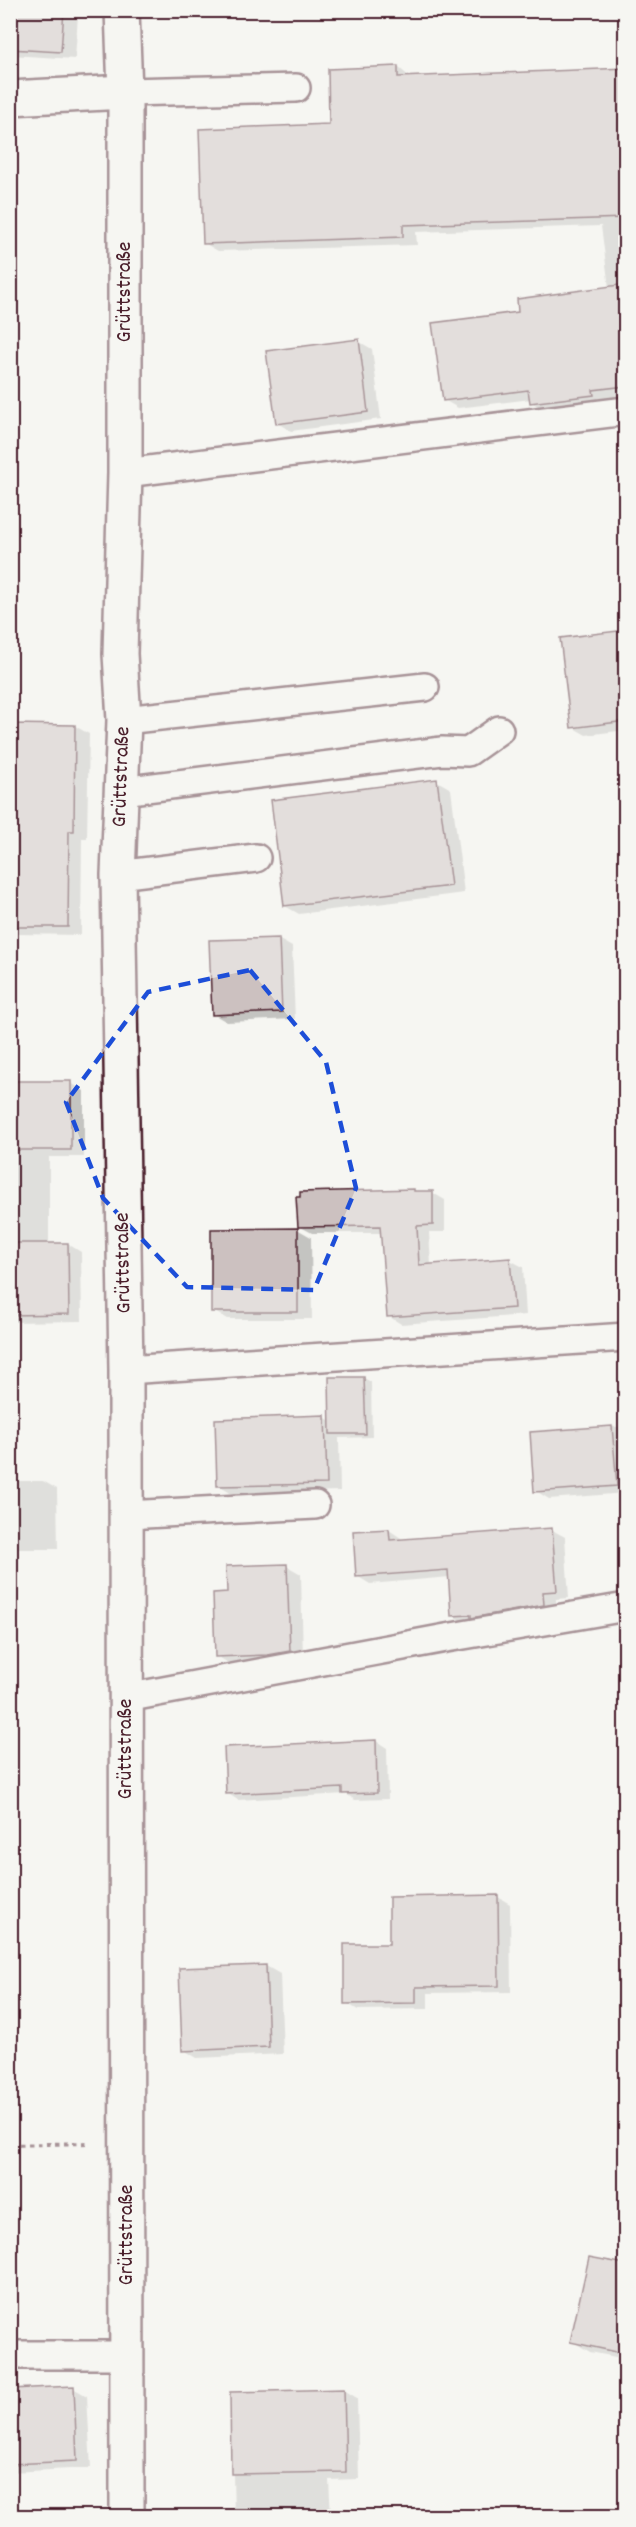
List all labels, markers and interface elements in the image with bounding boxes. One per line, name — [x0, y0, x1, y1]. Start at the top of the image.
street label: Grüttstraße — [110, 242, 141, 342]
street label: Grüttstraße — [105, 726, 139, 828]
street label: Grüttstraße — [108, 1212, 140, 1314]
street label: Grüttstraße — [111, 1699, 142, 1799]
street label: Grüttstraße — [112, 2185, 143, 2285]

